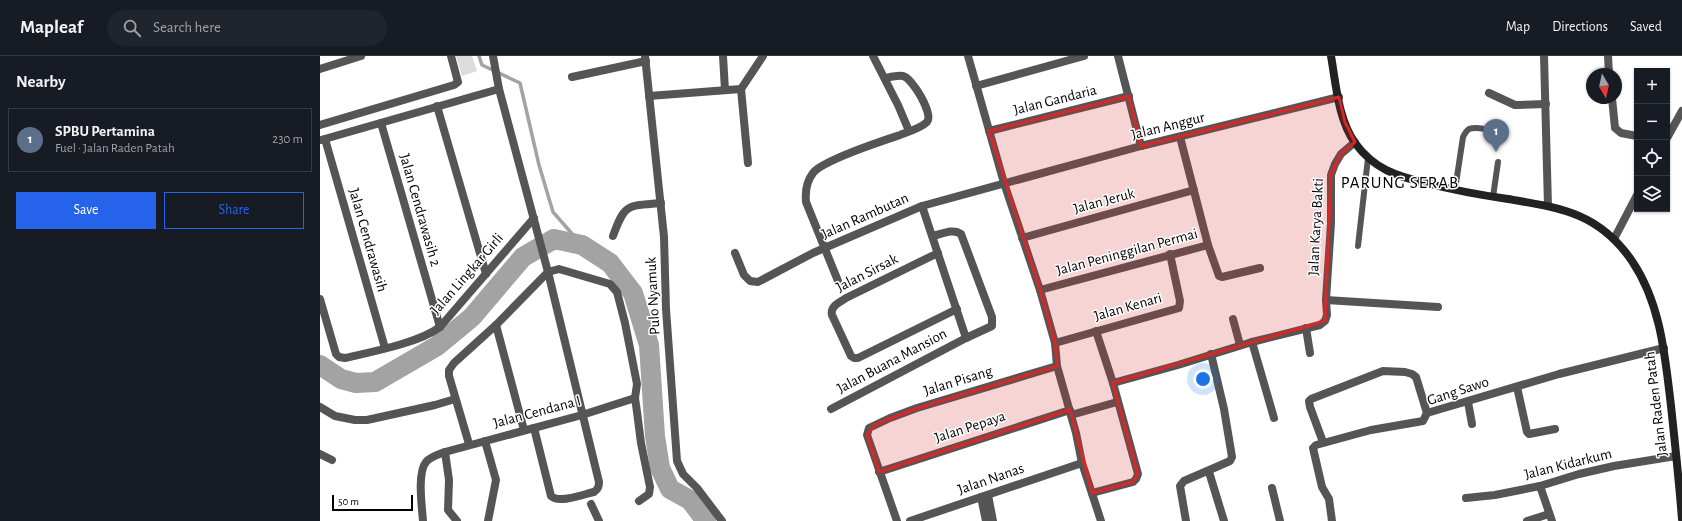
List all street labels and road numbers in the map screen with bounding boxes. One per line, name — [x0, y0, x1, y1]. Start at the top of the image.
street label: Jalan Gandaria — [1012, 82, 1098, 118]
street label: Jalan Anggur — [1130, 110, 1206, 142]
street label: Jalan Cendrawasih 2 — [397, 152, 443, 268]
street label: Jalan Karya Bakti — [1306, 178, 1326, 276]
street label: Jalan Cendrawasih — [346, 186, 390, 294]
street label: Jalan Jeruk — [1072, 186, 1136, 216]
street label: Jalan Rambutan — [819, 190, 911, 242]
street label: Jalan Peninggilan Permai — [1055, 226, 1199, 278]
street label: Jalan Lingkar Girli — [428, 230, 506, 318]
street label: Jalan Sirsak — [834, 251, 900, 295]
street label: Pulo Nyamuk — [643, 257, 663, 335]
street label: Jalan Kenari — [1092, 290, 1164, 324]
street label: Jalan Buana Mansion — [835, 326, 949, 396]
street label: Jalan Raden Patah — [1642, 351, 1670, 457]
street label: Jalan Pisang — [922, 363, 995, 399]
street label: Gang Sawo — [1425, 374, 1491, 408]
street label: Jalan Cendana I — [492, 393, 582, 431]
street label: Jalan Pepaya — [933, 408, 1007, 445]
street label: Jalan Kidarkum — [1523, 446, 1613, 482]
street label: Jalan Nanas — [956, 461, 1026, 497]

